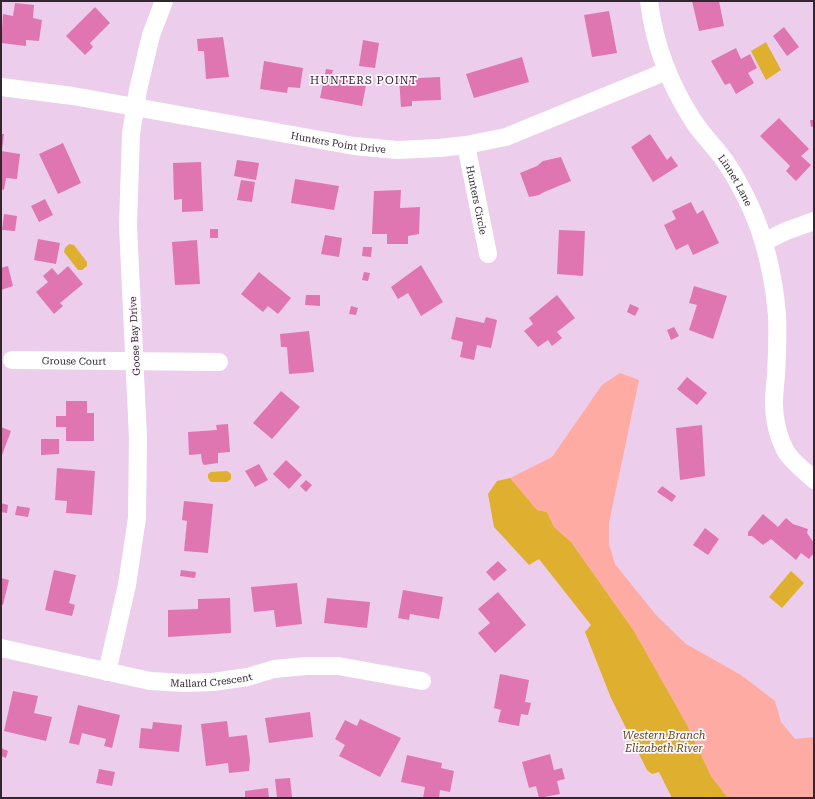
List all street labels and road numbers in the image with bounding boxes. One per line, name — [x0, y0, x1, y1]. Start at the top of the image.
street label: Hunters Point Drive — [290, 130, 387, 155]
street label: Linnet Lane — [716, 152, 755, 208]
street label: Hunters Circle — [464, 164, 489, 236]
street label: Goose Bay Drive — [127, 296, 142, 376]
street label: Grouse Court — [42, 355, 107, 367]
street label: Mallard Crescent — [170, 671, 254, 689]

